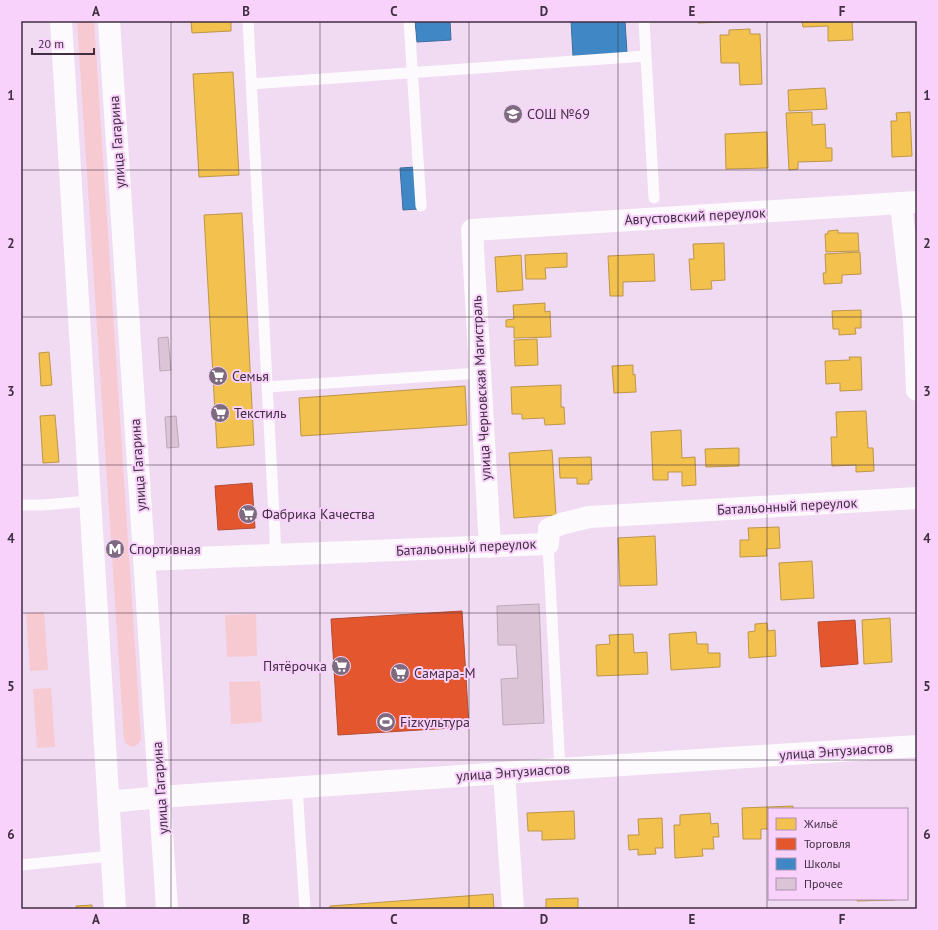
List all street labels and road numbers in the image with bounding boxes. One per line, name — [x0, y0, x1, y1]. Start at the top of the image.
street label: улица Гагарина — [105, 95, 129, 189]
street label: Августовский переулок — [624, 203, 766, 229]
street label: улица Черновская Магистраль — [467, 294, 495, 481]
street label: улица Гагарина — [126, 418, 150, 512]
street label: Батальонный переулок — [716, 493, 858, 519]
street label: Батальонный переулок — [395, 534, 537, 560]
street label: улица Энтузиастов — [779, 738, 893, 764]
street label: улица Гагарина — [148, 741, 172, 835]
street label: улица Энтузиастов — [456, 759, 570, 785]

